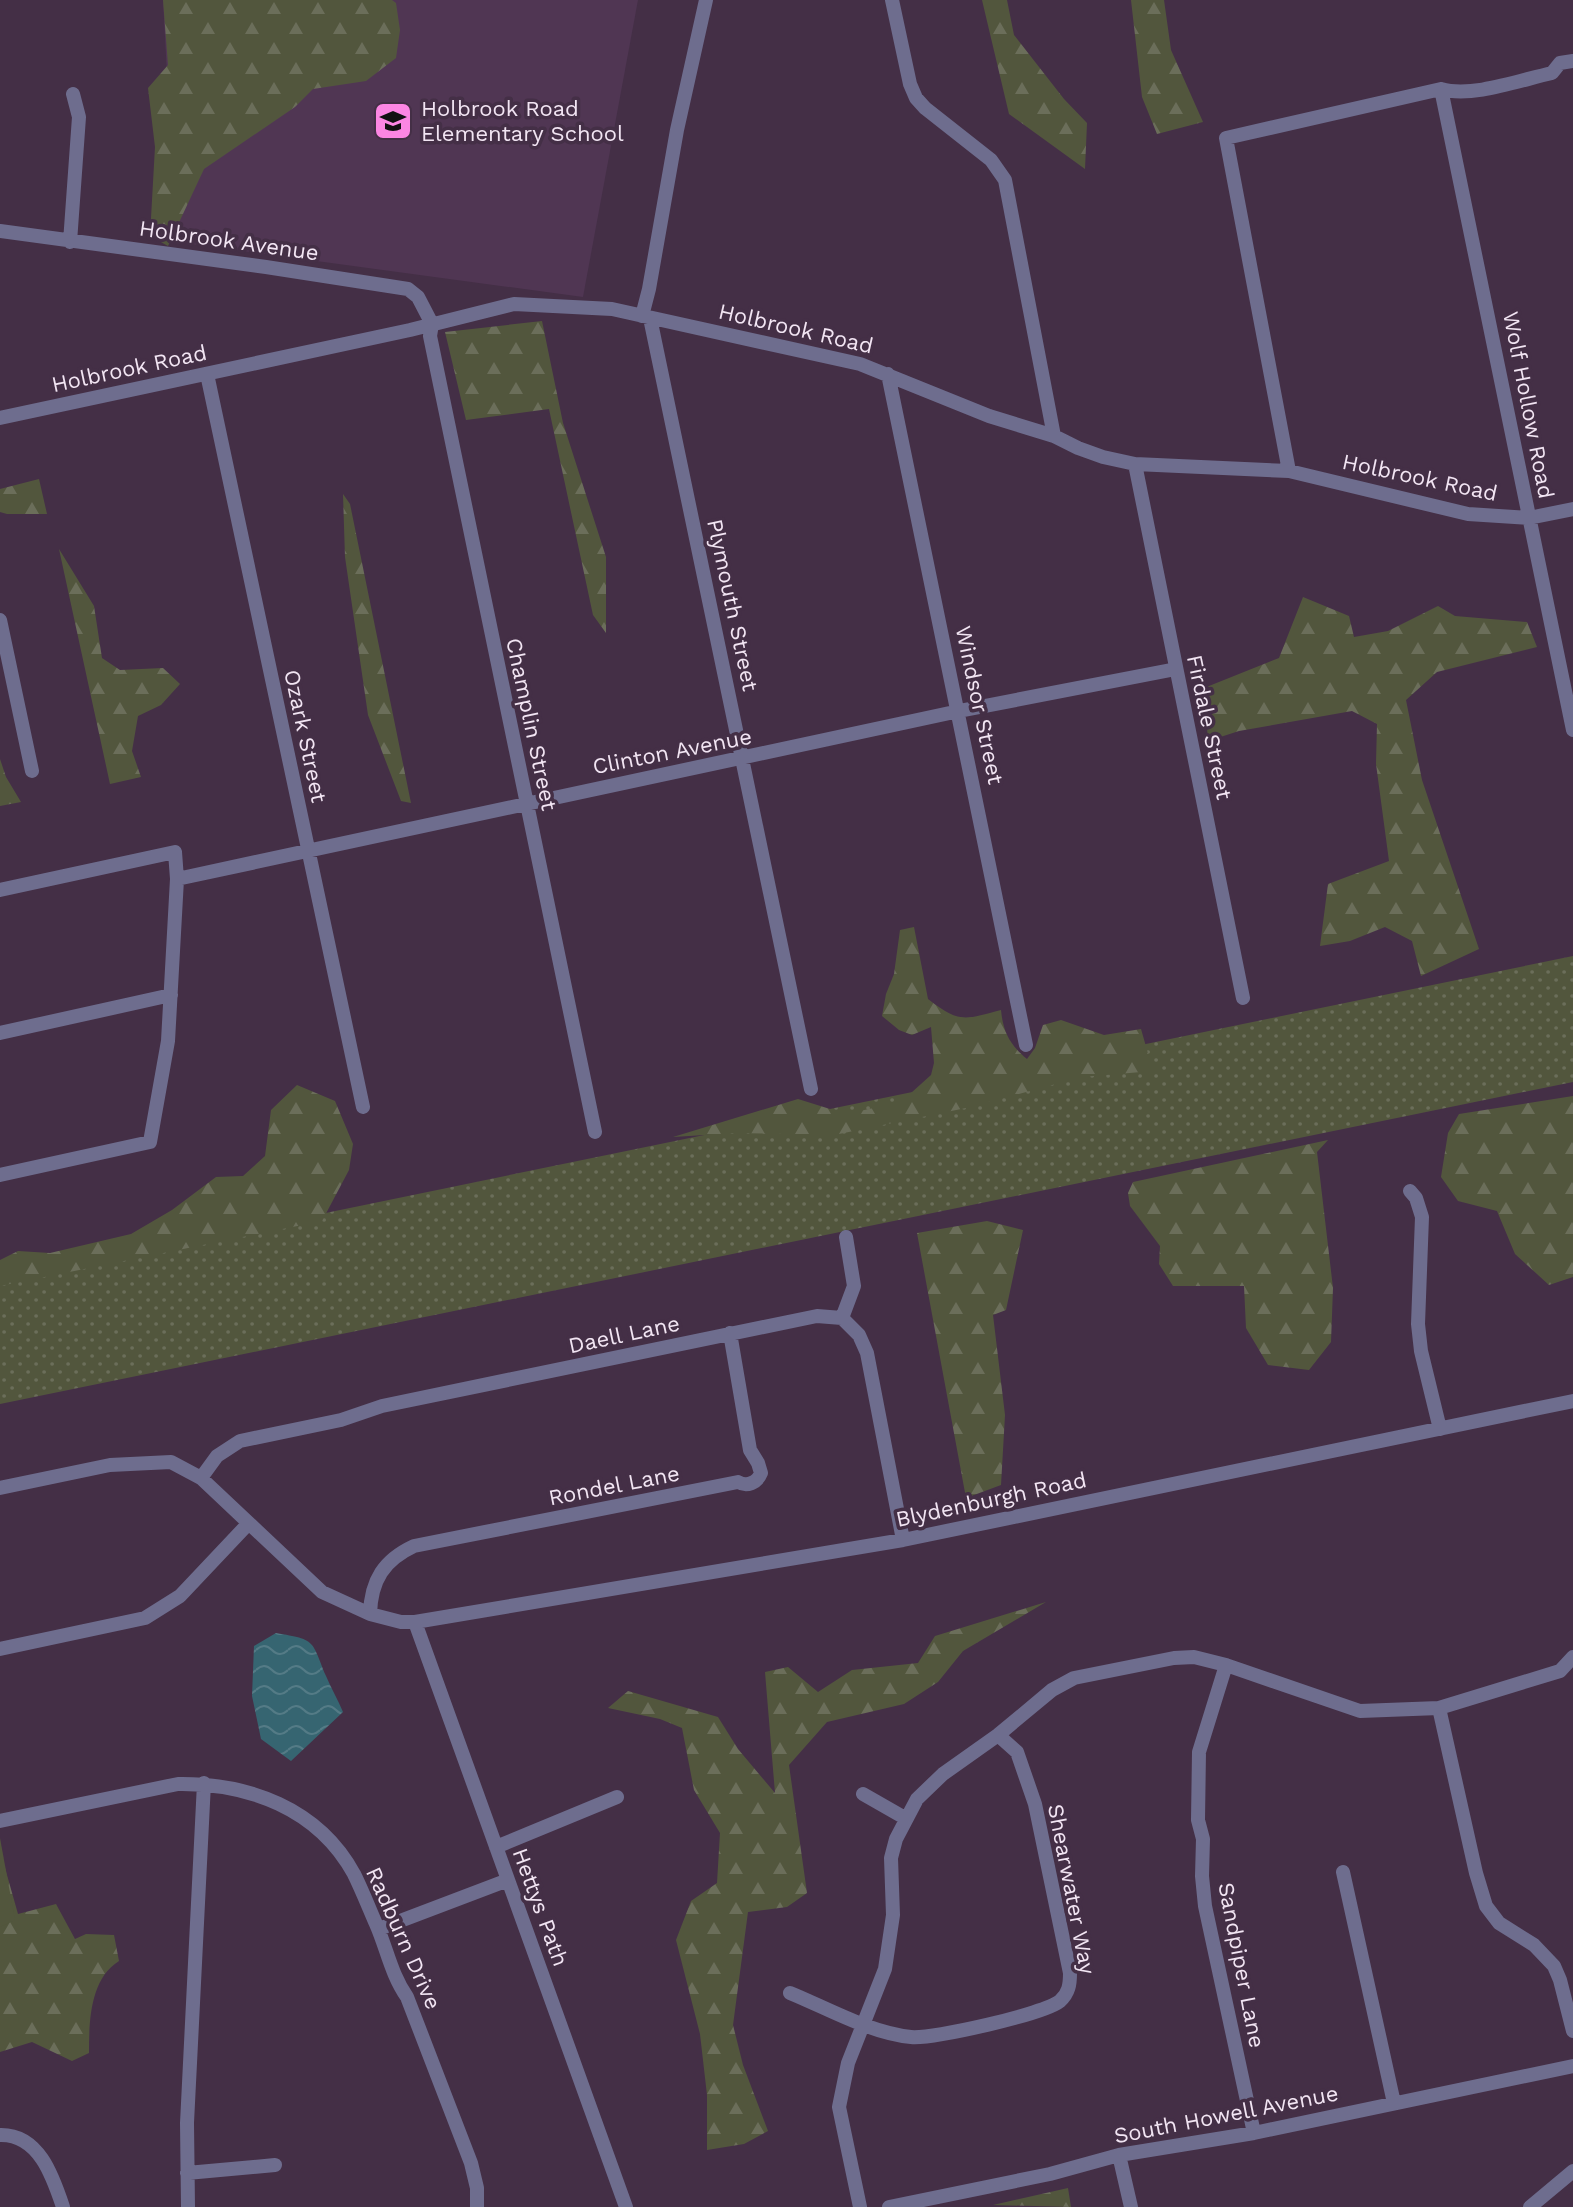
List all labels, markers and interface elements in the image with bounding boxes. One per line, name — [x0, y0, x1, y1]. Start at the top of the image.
place label: Holbrook Road Elementary School — [421, 96, 624, 146]
school or university icon: Holbrook Road Elementary School — [372, 100, 414, 142]
street label: Holbrook Avenue — [137, 216, 320, 265]
street label: Holbrook Road — [716, 299, 876, 358]
street label: Wolf Hollow Road — [1498, 309, 1559, 501]
street label: Holbrook Road — [49, 340, 209, 397]
street label: Holbrook Road — [1340, 449, 1500, 506]
street label: Plymouth Street — [702, 517, 763, 693]
street label: Windsor Street — [951, 624, 1009, 787]
street label: Champlin Street — [501, 635, 562, 813]
street label: Firdale Street — [1182, 652, 1237, 802]
street label: Ozark Street — [279, 667, 332, 805]
street label: Clinton Avenue — [590, 724, 754, 779]
street label: Daell Lane — [566, 1311, 682, 1358]
street label: Rondel Lane — [546, 1461, 682, 1510]
street label: Blydenburgh Road — [893, 1467, 1089, 1532]
street label: Shearwater Way — [1043, 1802, 1100, 1977]
street label: Hettys Path — [508, 1845, 573, 1970]
street label: Radburn Drive — [361, 1863, 446, 2013]
street label: Sandpiper Lane — [1213, 1880, 1270, 2050]
street label: South Howell Avenue — [1112, 2080, 1340, 2149]

